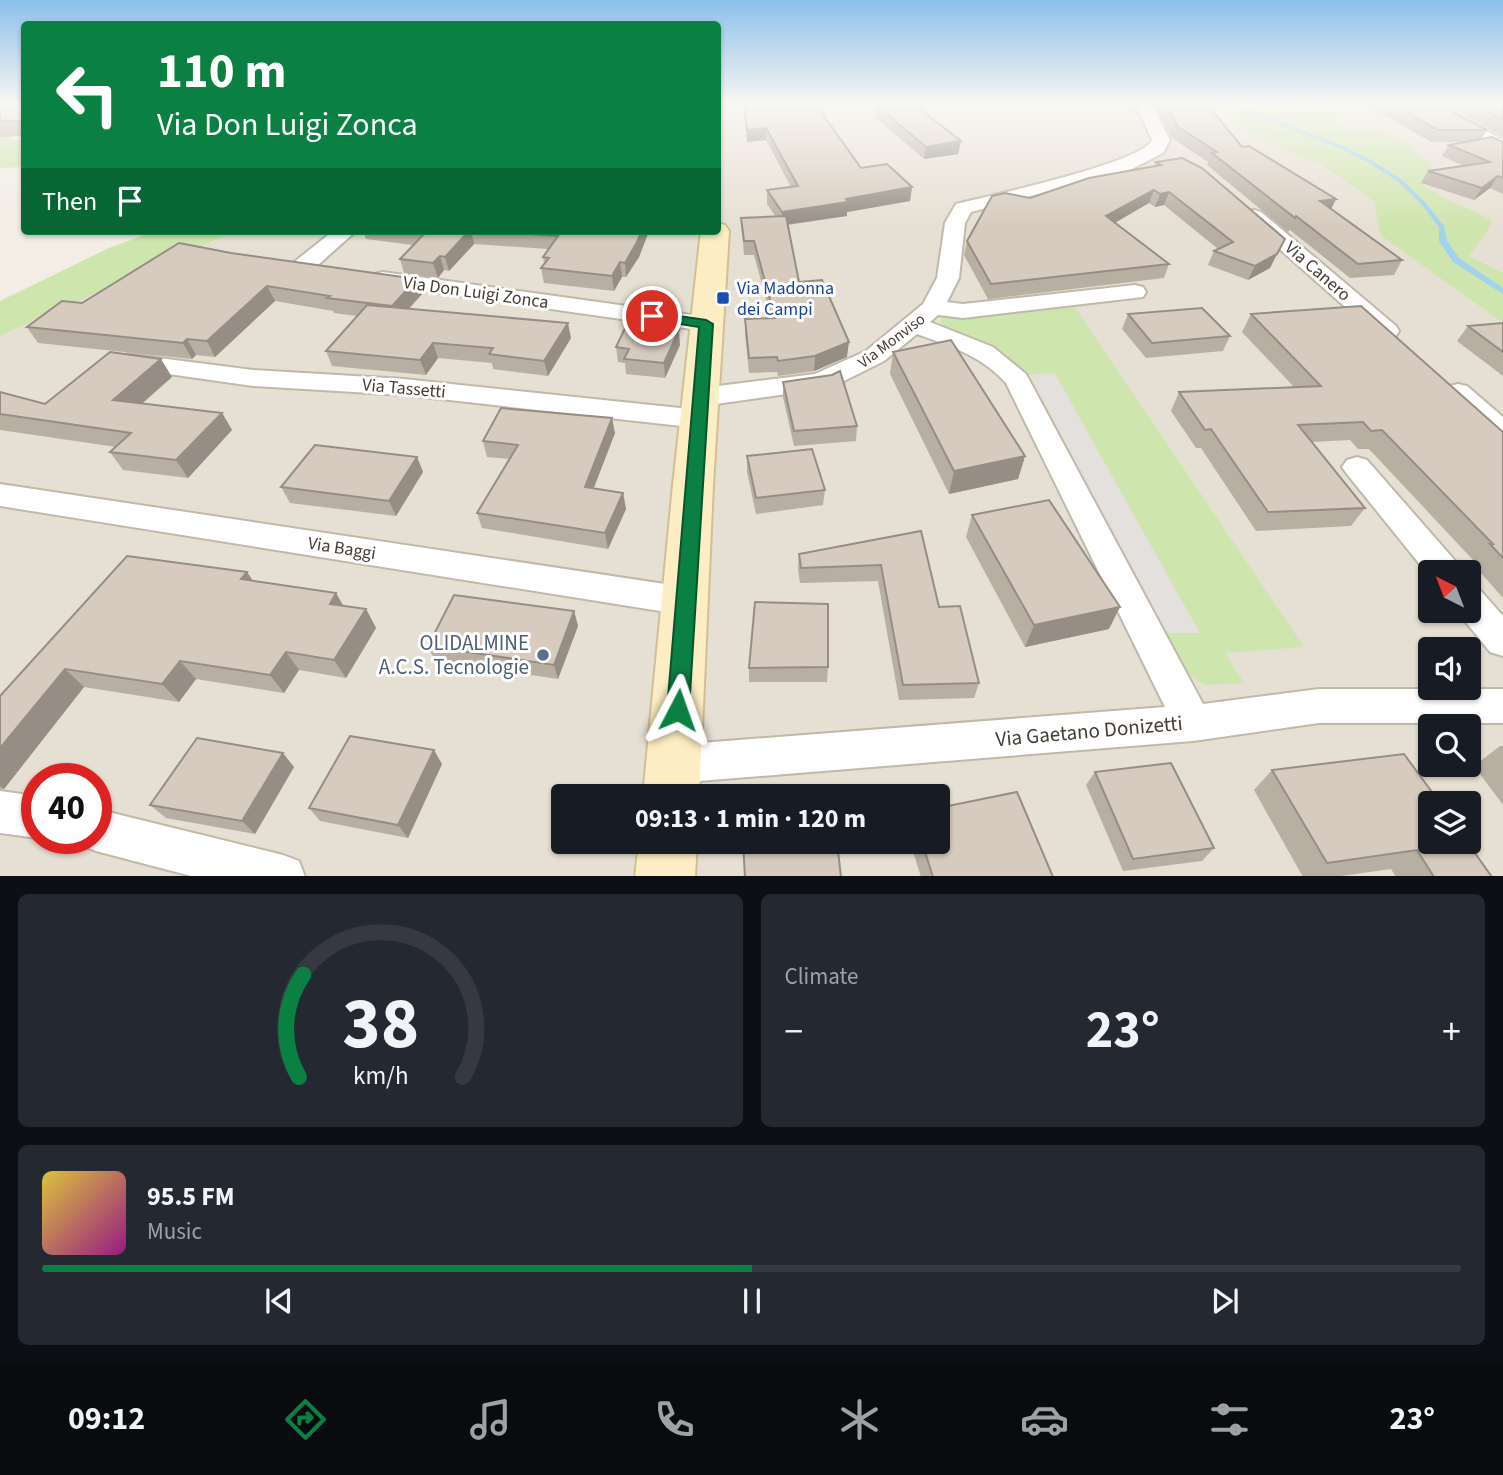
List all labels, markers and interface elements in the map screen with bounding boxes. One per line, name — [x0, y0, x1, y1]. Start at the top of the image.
text: 110 m — [157, 37, 286, 107]
icon: left — [42, 49, 133, 140]
text: Via Don Luigi Zonca — [157, 102, 418, 148]
icon: arrive — [111, 182, 149, 220]
text: Then — [42, 183, 97, 220]
street label: Via Canero — [1279, 236, 1356, 307]
street label: Via Don Luigi Zonca — [402, 270, 550, 315]
place label: Via Madonna dei Campi — [737, 276, 834, 322]
pin — [622, 286, 682, 346]
marker: Via Madonna dei Campi — [715, 290, 731, 306]
icon: arrive — [633, 297, 671, 335]
street label: Via Monviso — [853, 308, 930, 373]
street label: Via Tassetti — [361, 372, 447, 405]
street label: Via Baggi — [306, 531, 378, 566]
north arrow — [1418, 560, 1480, 623]
map controls — [1418, 560, 1481, 854]
place label: OLIDALMINE A.C.S. Tecnologie — [379, 628, 529, 682]
button: sound — [1418, 637, 1481, 700]
marker: OLIDALMINE A.C.S. Tecnologie — [535, 647, 551, 663]
position arrow — [641, 673, 715, 747]
street label: Via Gaetano Donizetti — [994, 708, 1184, 754]
button: search — [1418, 714, 1481, 777]
speed limit sign: 40 — [21, 763, 112, 854]
button: layers — [1418, 791, 1481, 854]
text: 09:13 · 1 min · 120 m — [635, 800, 866, 837]
text: Climate — [785, 960, 858, 993]
text: 38 — [342, 972, 419, 1076]
text: 23° — [1086, 994, 1160, 1068]
text: − — [785, 1005, 803, 1059]
text: + — [1442, 1005, 1461, 1059]
text: km/h — [353, 1057, 408, 1093]
text: 95.5 FM — [147, 1178, 235, 1215]
text: Music — [147, 1215, 202, 1248]
icon: previous — [260, 1282, 298, 1320]
icon: pause — [733, 1282, 771, 1320]
icon: next — [1206, 1282, 1244, 1320]
icon: directions — [281, 1395, 330, 1444]
icon: music — [466, 1395, 515, 1444]
icon: phone — [650, 1395, 699, 1444]
icon: climate — [835, 1395, 884, 1444]
icon: car — [1020, 1395, 1069, 1444]
icon: filters — [1205, 1395, 1254, 1444]
text: 09:12 — [68, 1396, 145, 1442]
text: 23° — [1390, 1396, 1435, 1442]

